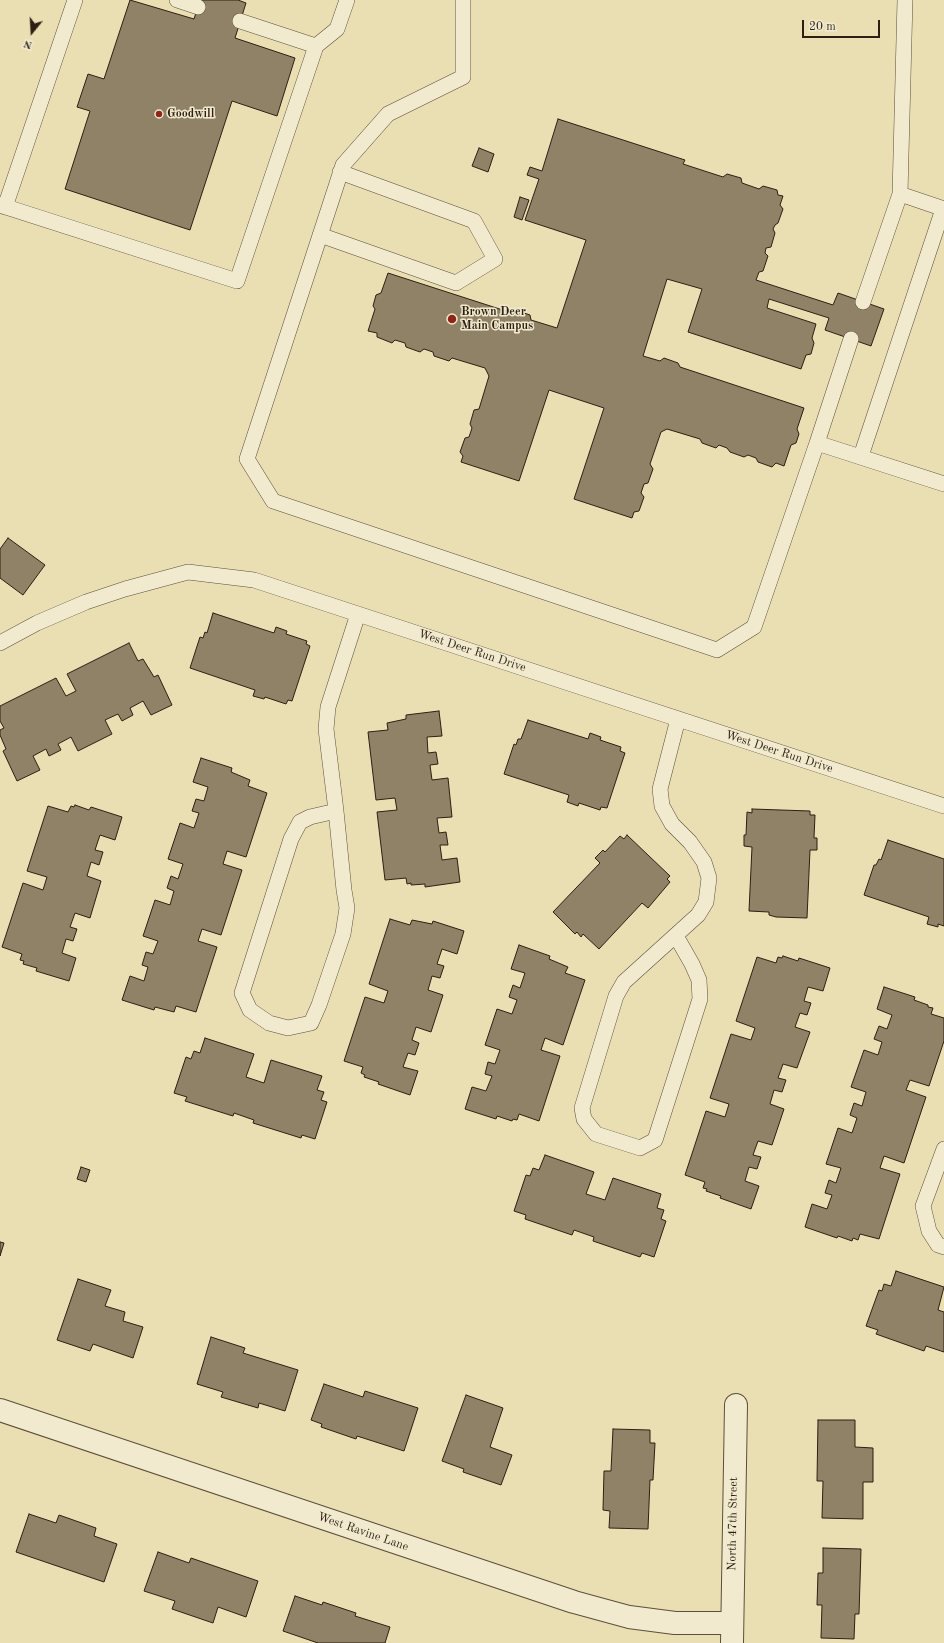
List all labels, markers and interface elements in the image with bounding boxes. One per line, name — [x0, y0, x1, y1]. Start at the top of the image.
north arrow — [12, 12, 52, 52]
scale bar — [804, 12, 882, 38]
text: 20 m — [809, 21, 836, 33]
text: N — [22, 37, 34, 50]
place label: Goodwill — [167, 107, 214, 121]
marker: Goodwill — [154, 109, 164, 119]
place label: Brown Deer Main Campus — [461, 305, 533, 333]
marker: Brown Deer Main Campus — [446, 313, 458, 325]
street label: West Deer Run Drive — [416, 627, 528, 675]
street label: West Deer Run Drive — [723, 728, 835, 776]
street label: North 47th Street — [725, 1477, 741, 1571]
street label: West Ravine Lane — [316, 1510, 410, 1554]

